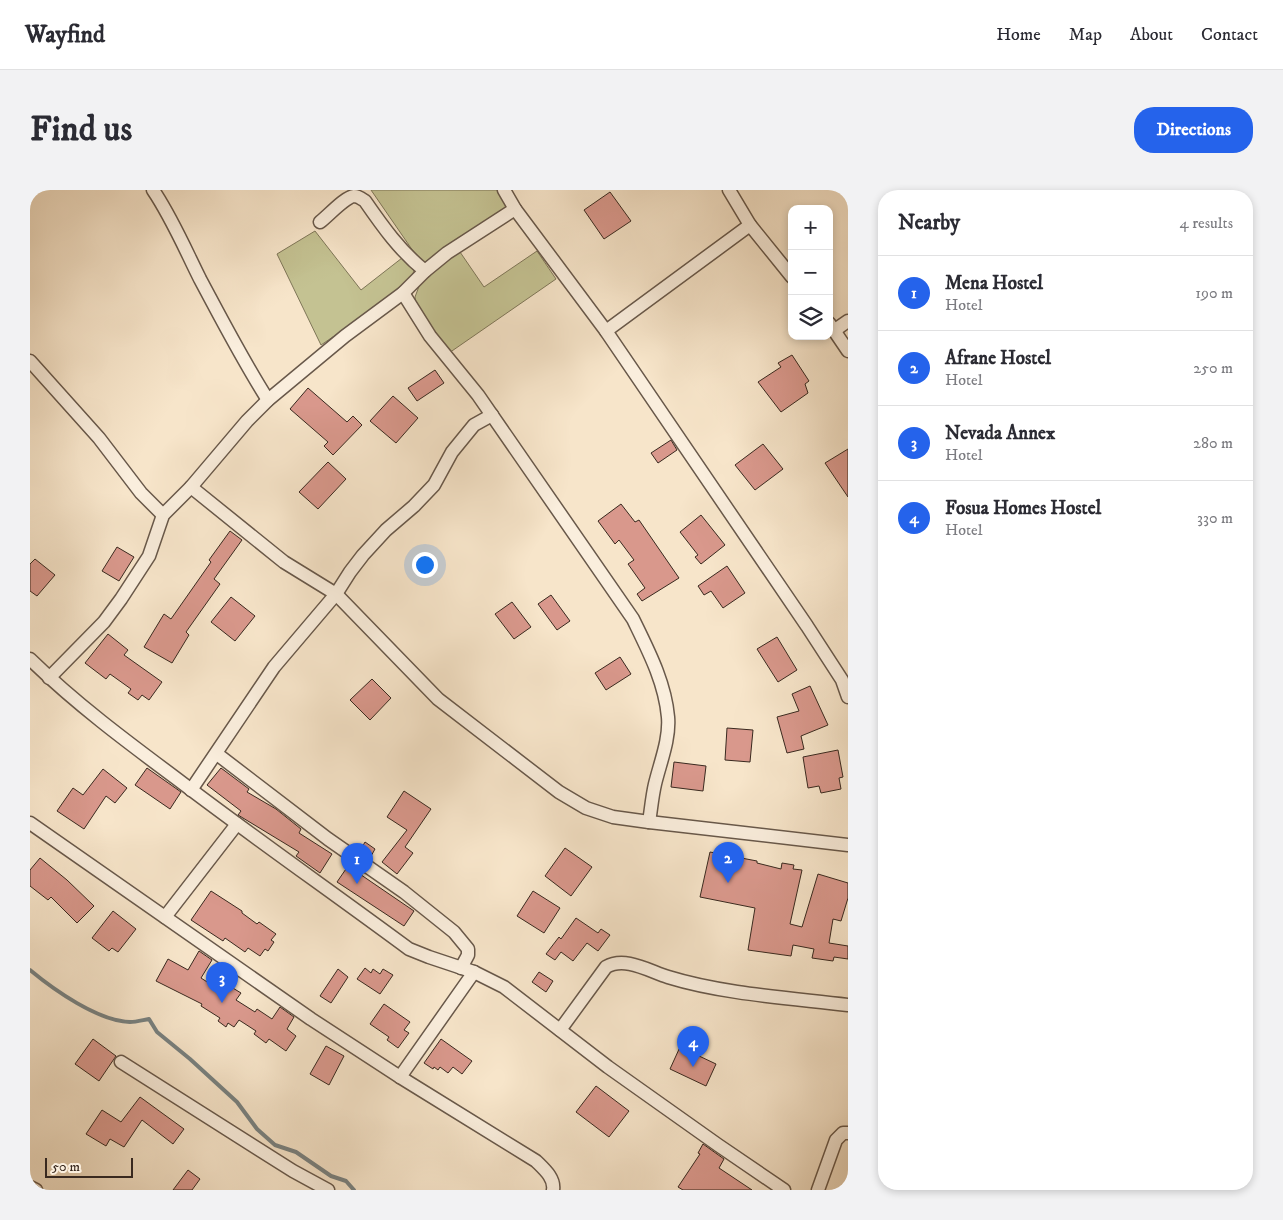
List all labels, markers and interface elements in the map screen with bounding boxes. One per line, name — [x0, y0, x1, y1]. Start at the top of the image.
text: Wayfind — [25, 20, 105, 50]
text: Home — [996, 24, 1041, 46]
text: Map — [1069, 24, 1102, 46]
text: About — [1130, 24, 1173, 46]
text: Contact — [1201, 24, 1258, 46]
button: Directions — [1134, 107, 1253, 153]
text: Find us — [30, 108, 132, 152]
map controls — [788, 205, 833, 340]
button: + — [788, 205, 833, 250]
text: Nearby — [898, 210, 960, 236]
text: 4 results — [1180, 213, 1233, 233]
button: − — [788, 250, 833, 295]
text: Mena Hostel — [945, 272, 1043, 295]
text: 1 — [911, 283, 917, 303]
text: 190 m — [1195, 283, 1233, 303]
button: layers — [788, 295, 833, 340]
text: Hotel — [945, 295, 983, 315]
text: Afrane Hostel — [945, 347, 1051, 370]
text: 2 — [910, 358, 918, 378]
text: 250 m — [1193, 358, 1233, 378]
text: Hotel — [945, 370, 983, 390]
text: Nevada Annex — [945, 422, 1055, 445]
text: 3 — [911, 433, 917, 453]
text: 280 m — [1193, 433, 1233, 453]
text: Hotel — [945, 445, 983, 465]
text: Fosua Homes Hostel — [945, 497, 1101, 520]
text: 4 — [909, 508, 919, 528]
text: 330 m — [1197, 508, 1233, 528]
text: Hotel — [945, 520, 983, 540]
your location — [412, 552, 438, 578]
pin: 2 — [712, 842, 744, 883]
pin: 1 — [341, 843, 373, 884]
pin: 3 — [206, 962, 238, 1003]
pin: 4 — [677, 1026, 709, 1067]
scale bar — [45, 1155, 132, 1178]
text: 50 m — [52, 1158, 80, 1176]

